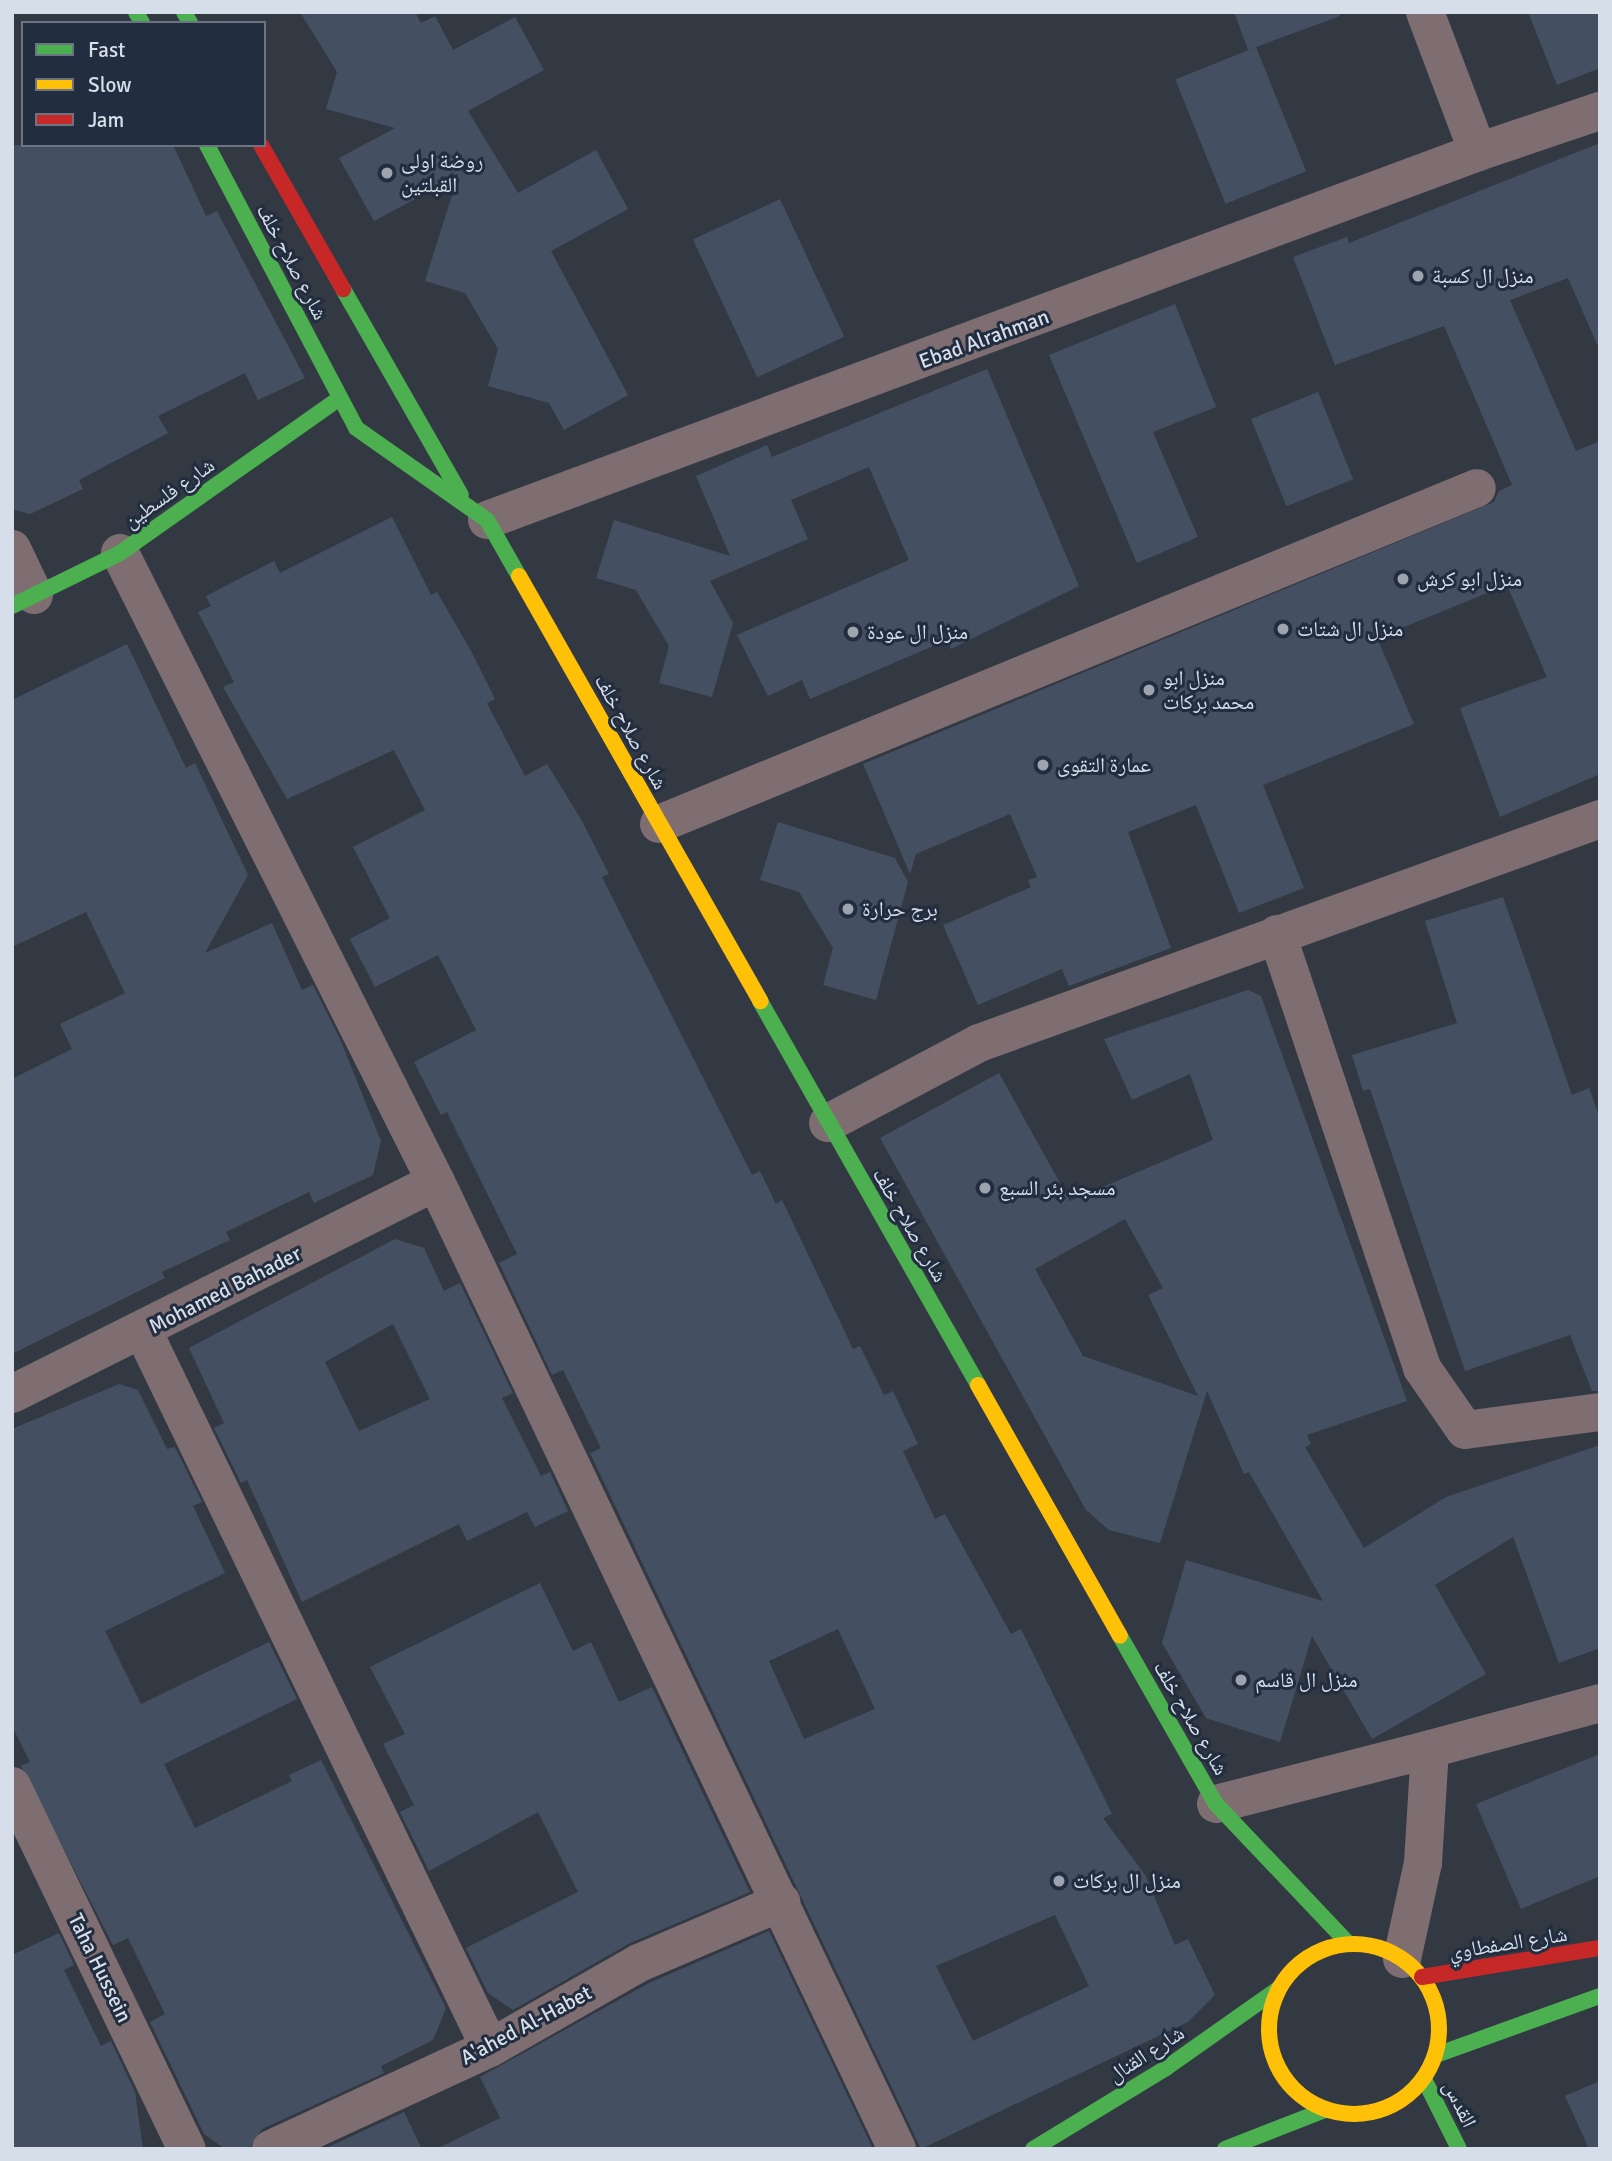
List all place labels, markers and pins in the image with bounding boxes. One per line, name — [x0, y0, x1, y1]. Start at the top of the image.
place label: روضة اولى القبلتين — [401, 148, 483, 198]
marker: روضة اولى القبلتين — [379, 165, 395, 181]
place label: منزل ال كسبة — [1432, 263, 1534, 289]
marker: منزل ال كسبة — [1410, 268, 1426, 284]
place label: منزل ابو كرش — [1417, 566, 1522, 592]
marker: منزل ابو كرش — [1395, 571, 1411, 587]
place label: منزل ال شتات — [1297, 616, 1403, 642]
place label: منزل ال عودة — [867, 619, 968, 645]
marker: منزل ال شتات — [1275, 621, 1291, 637]
marker: منزل ال عودة — [845, 624, 861, 640]
place label: منزل ابو محمد بركات — [1163, 665, 1254, 715]
marker: منزل ابو محمد بركات — [1141, 682, 1157, 698]
place label: عمارة التقوى — [1057, 752, 1151, 778]
marker: عمارة التقوى — [1035, 757, 1051, 773]
place label: برج حرارة — [862, 896, 938, 922]
marker: برج حرارة — [840, 901, 856, 917]
place label: مسجد بئر السبع — [999, 1175, 1116, 1201]
marker: مسجد بئر السبع — [977, 1180, 993, 1196]
place label: منزل ال قاسم — [1255, 1667, 1357, 1693]
marker: منزل ال قاسم — [1233, 1672, 1249, 1688]
place label: منزل ال بركات — [1073, 1868, 1181, 1894]
marker: منزل ال بركات — [1051, 1873, 1067, 1889]

